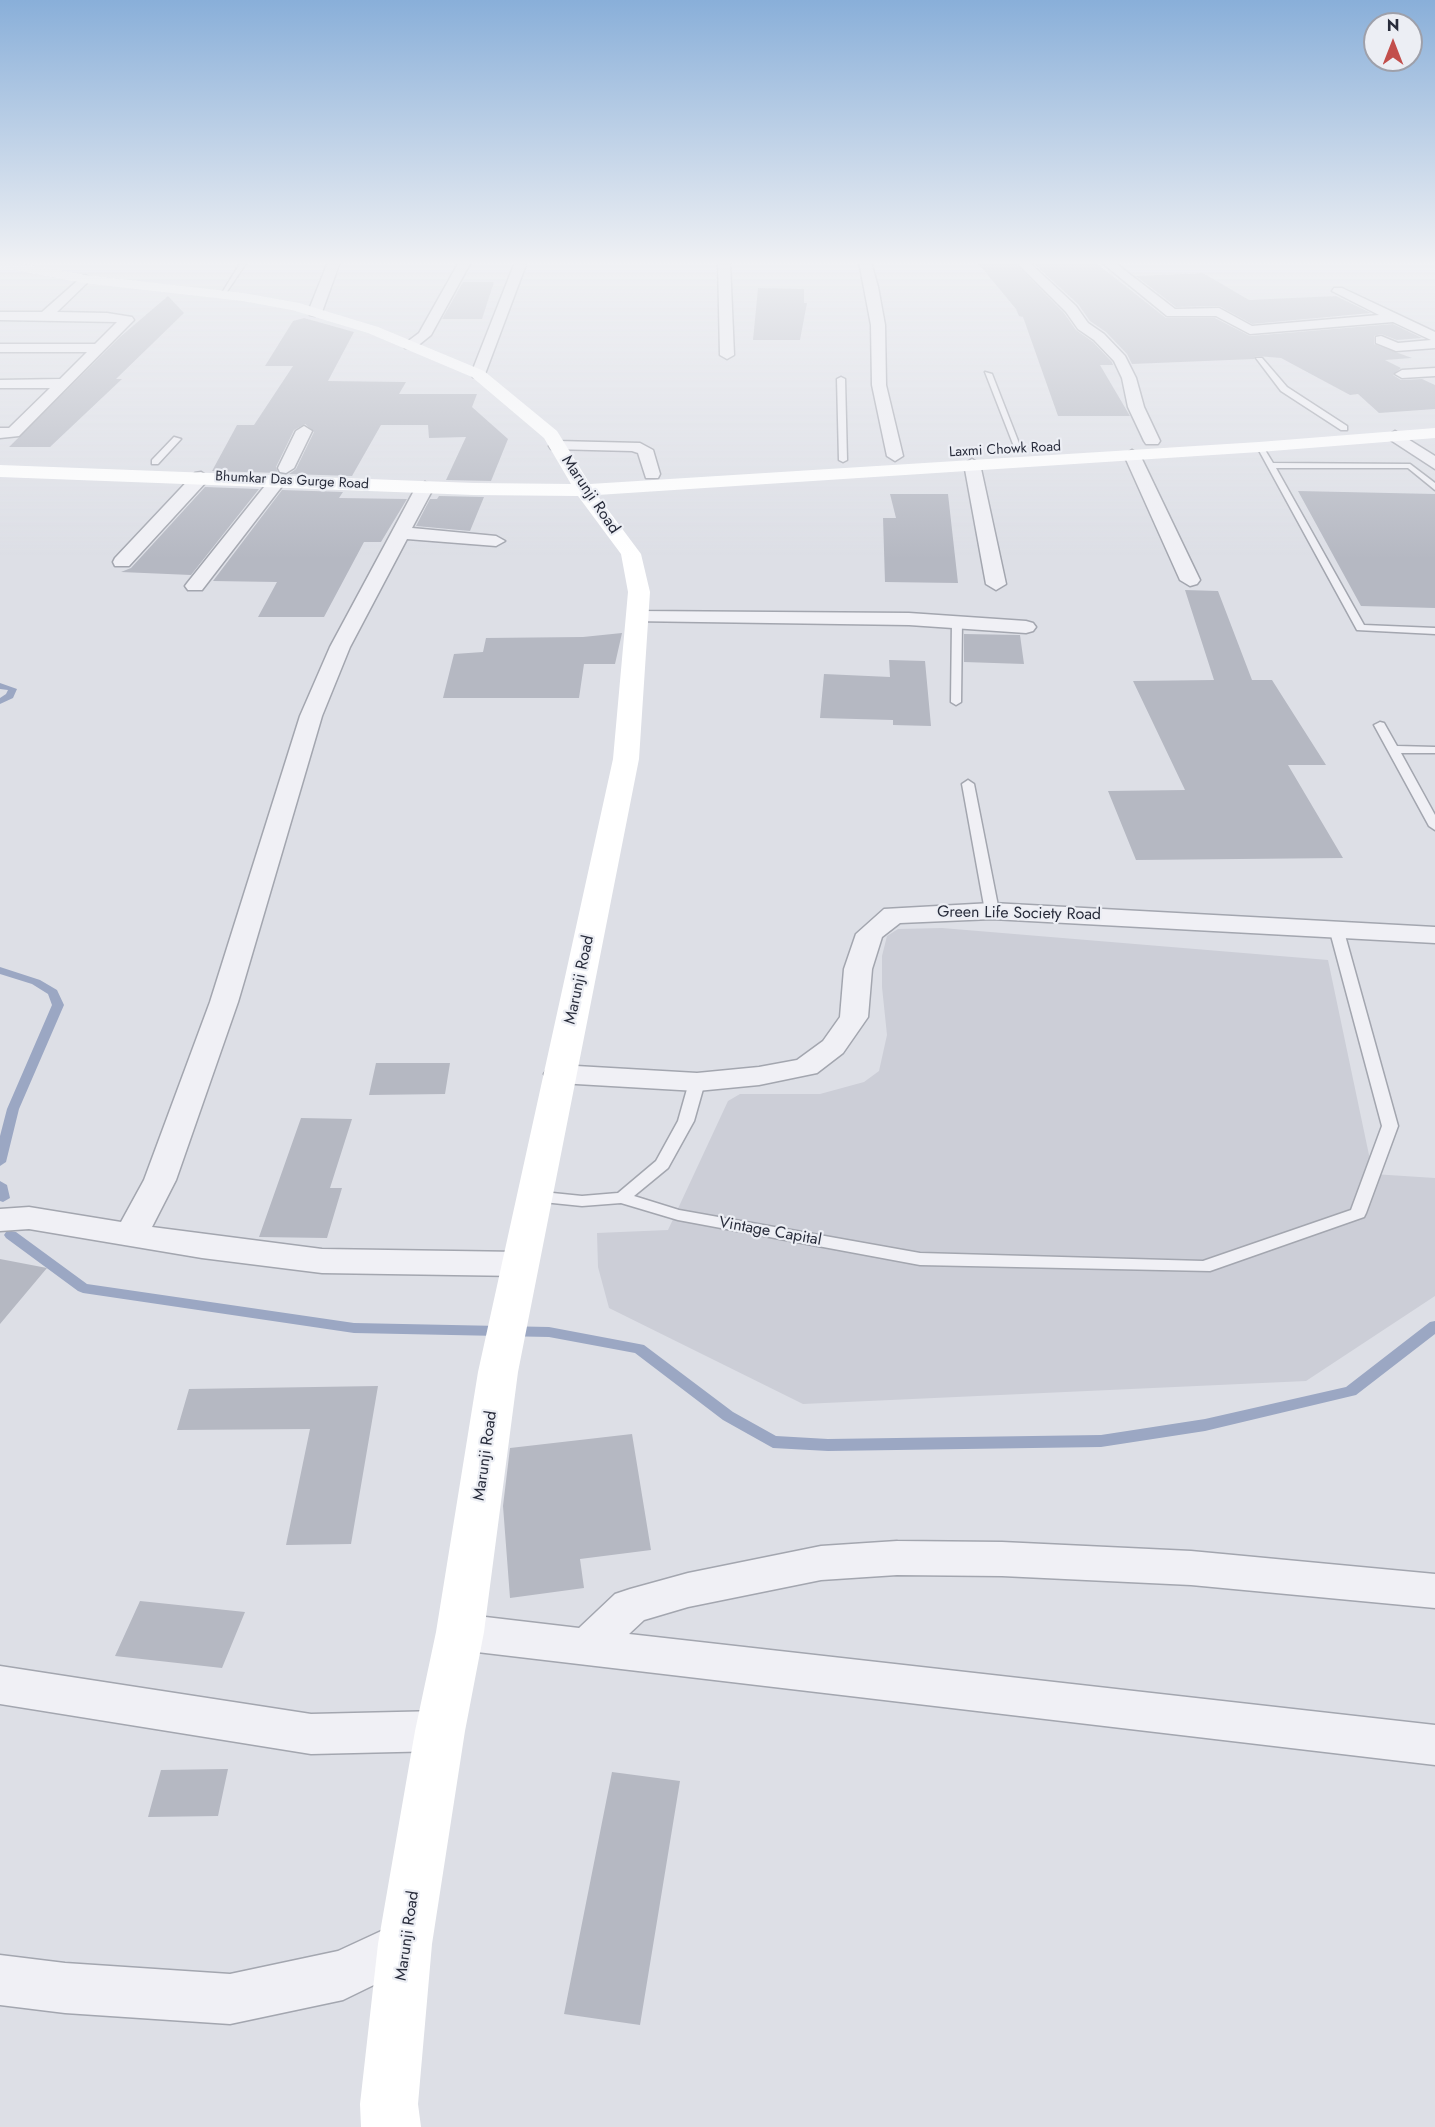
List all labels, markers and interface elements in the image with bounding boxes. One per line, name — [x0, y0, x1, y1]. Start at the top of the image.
north arrow — [1363, 12, 1423, 72]
text: N — [1387, 14, 1399, 37]
street label: Laxmi Chowk Road — [949, 439, 1061, 461]
street label: Marunji Road — [557, 452, 623, 538]
street label: Bhumkar Das Gurge Road — [215, 469, 369, 493]
street label: Green Life Society Road — [937, 903, 1101, 925]
street label: Marunji Road — [561, 934, 599, 1026]
street label: Vintage Capital — [717, 1214, 823, 1250]
street label: Marunji Road — [470, 1410, 502, 1502]
street label: Marunji Road — [392, 1890, 424, 1982]

